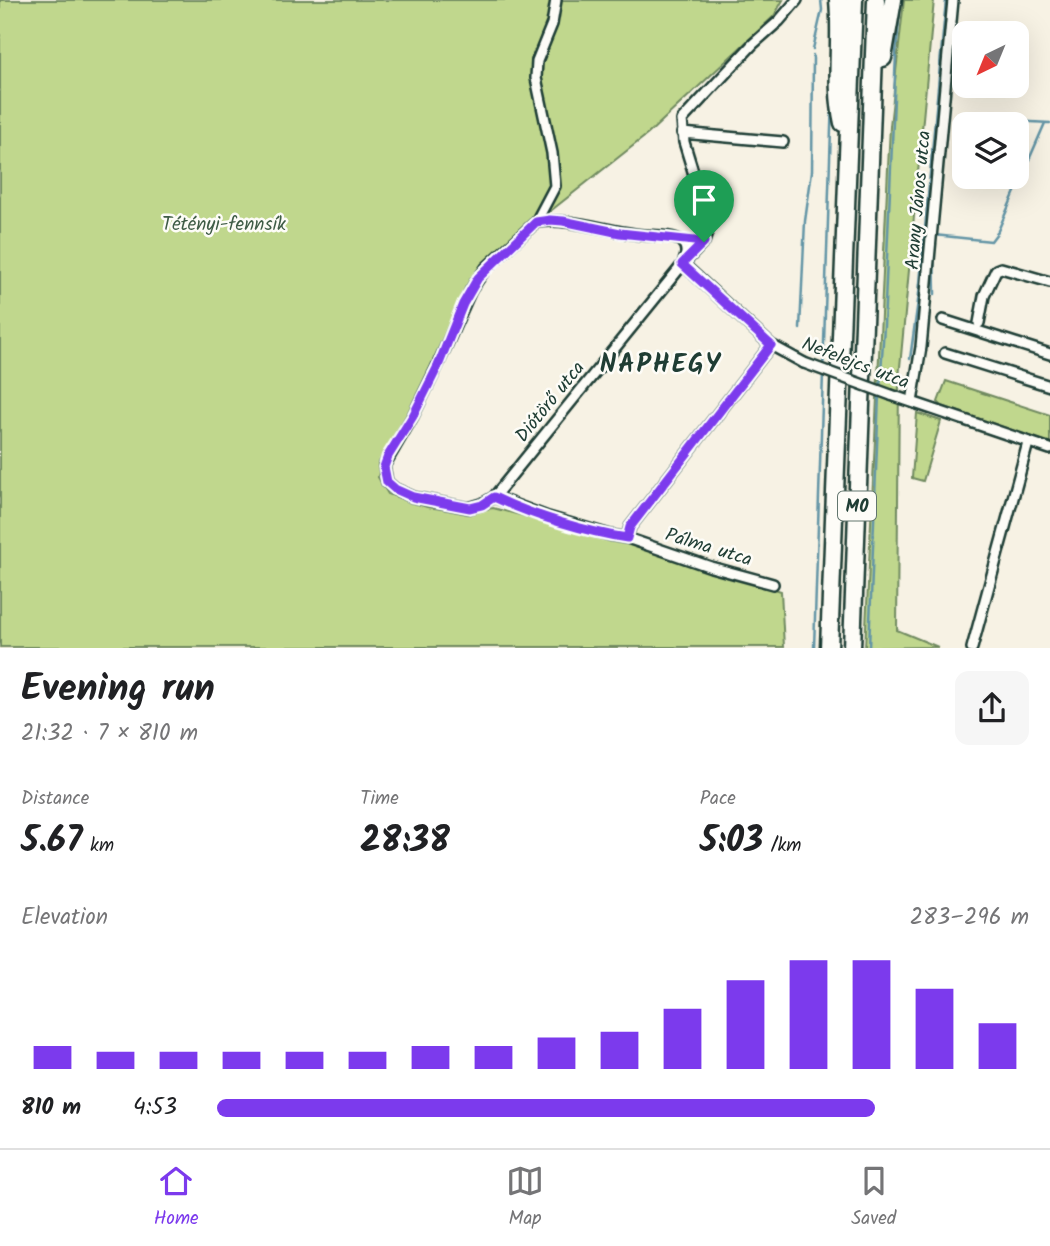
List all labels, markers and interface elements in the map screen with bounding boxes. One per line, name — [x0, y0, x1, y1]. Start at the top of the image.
north arrow — [952, 21, 1029, 98]
map controls — [952, 21, 1029, 189]
button: layers — [952, 112, 1029, 189]
street label: Arany János utca — [898, 129, 940, 271]
pin — [674, 170, 734, 242]
icon: arrive — [685, 181, 723, 219]
park label: Tétényi-fennsík — [162, 210, 286, 240]
street label: Nefelejcs utca — [797, 330, 913, 398]
district label: NAPHEGY — [600, 344, 722, 386]
street label: Diótörő utca — [508, 355, 593, 450]
road number: M0 — [838, 492, 876, 520]
street label: Pálma utca — [661, 520, 756, 575]
text: Evening run — [21, 660, 215, 720]
button: share — [955, 671, 1029, 745]
text: 21:32 · 7 × 810 m — [21, 716, 198, 752]
text: Distance — [21, 784, 89, 814]
text: Time — [360, 784, 399, 814]
text: Pace — [700, 784, 736, 814]
text: 5.67 — [21, 814, 83, 870]
text: 28:38 — [360, 814, 450, 870]
text: 5:03 — [700, 814, 763, 870]
text: km — [83, 831, 114, 861]
text: /km — [763, 831, 801, 861]
text: Elevation — [21, 900, 108, 936]
text: 283–296 m — [910, 900, 1029, 936]
text: 810 m — [21, 1090, 81, 1126]
text: 4:53 — [133, 1090, 177, 1126]
tab: Home — [154, 1162, 199, 1234]
tab: Map — [506, 1162, 544, 1234]
tab: Saved — [851, 1162, 896, 1234]

